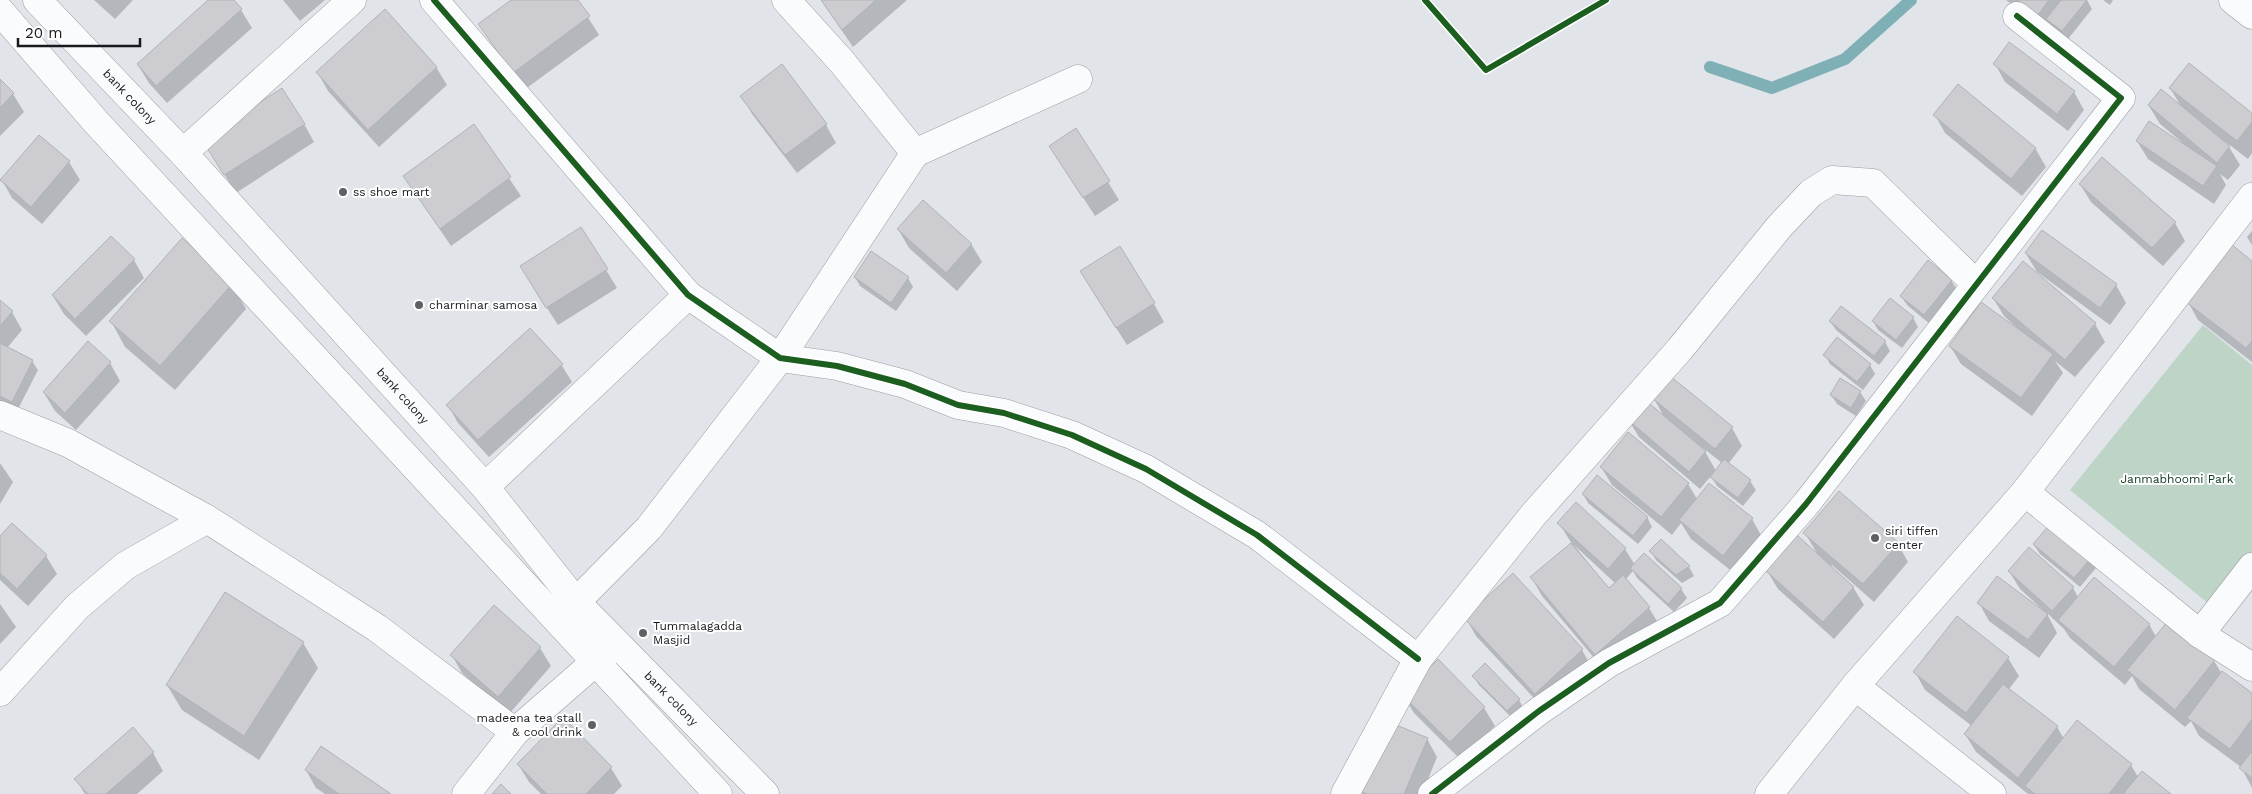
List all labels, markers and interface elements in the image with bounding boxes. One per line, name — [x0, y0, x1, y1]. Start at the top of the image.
scale bar — [18, 15, 140, 47]
text: 20 m — [25, 24, 63, 42]
street label: bank colony — [100, 67, 160, 128]
place label: ss shoe mart — [353, 185, 430, 199]
marker: ss shoe mart — [337, 186, 349, 198]
place label: charminar samosa — [429, 298, 537, 312]
marker: charminar samosa — [413, 299, 425, 311]
street label: bank colony — [374, 365, 432, 427]
park label: Janmabhoomi Park — [2121, 472, 2234, 486]
place label: siri tiffen center — [1885, 524, 1938, 552]
marker: siri tiffen center — [1869, 532, 1881, 544]
place label: Tummalagadda Masjid — [653, 619, 742, 647]
marker: Tummalagadda Masjid — [637, 627, 649, 639]
street label: bank colony — [641, 669, 701, 729]
place label: madeena tea stall & cool drink — [477, 711, 582, 739]
marker: madeena tea stall & cool drink — [586, 719, 598, 731]

